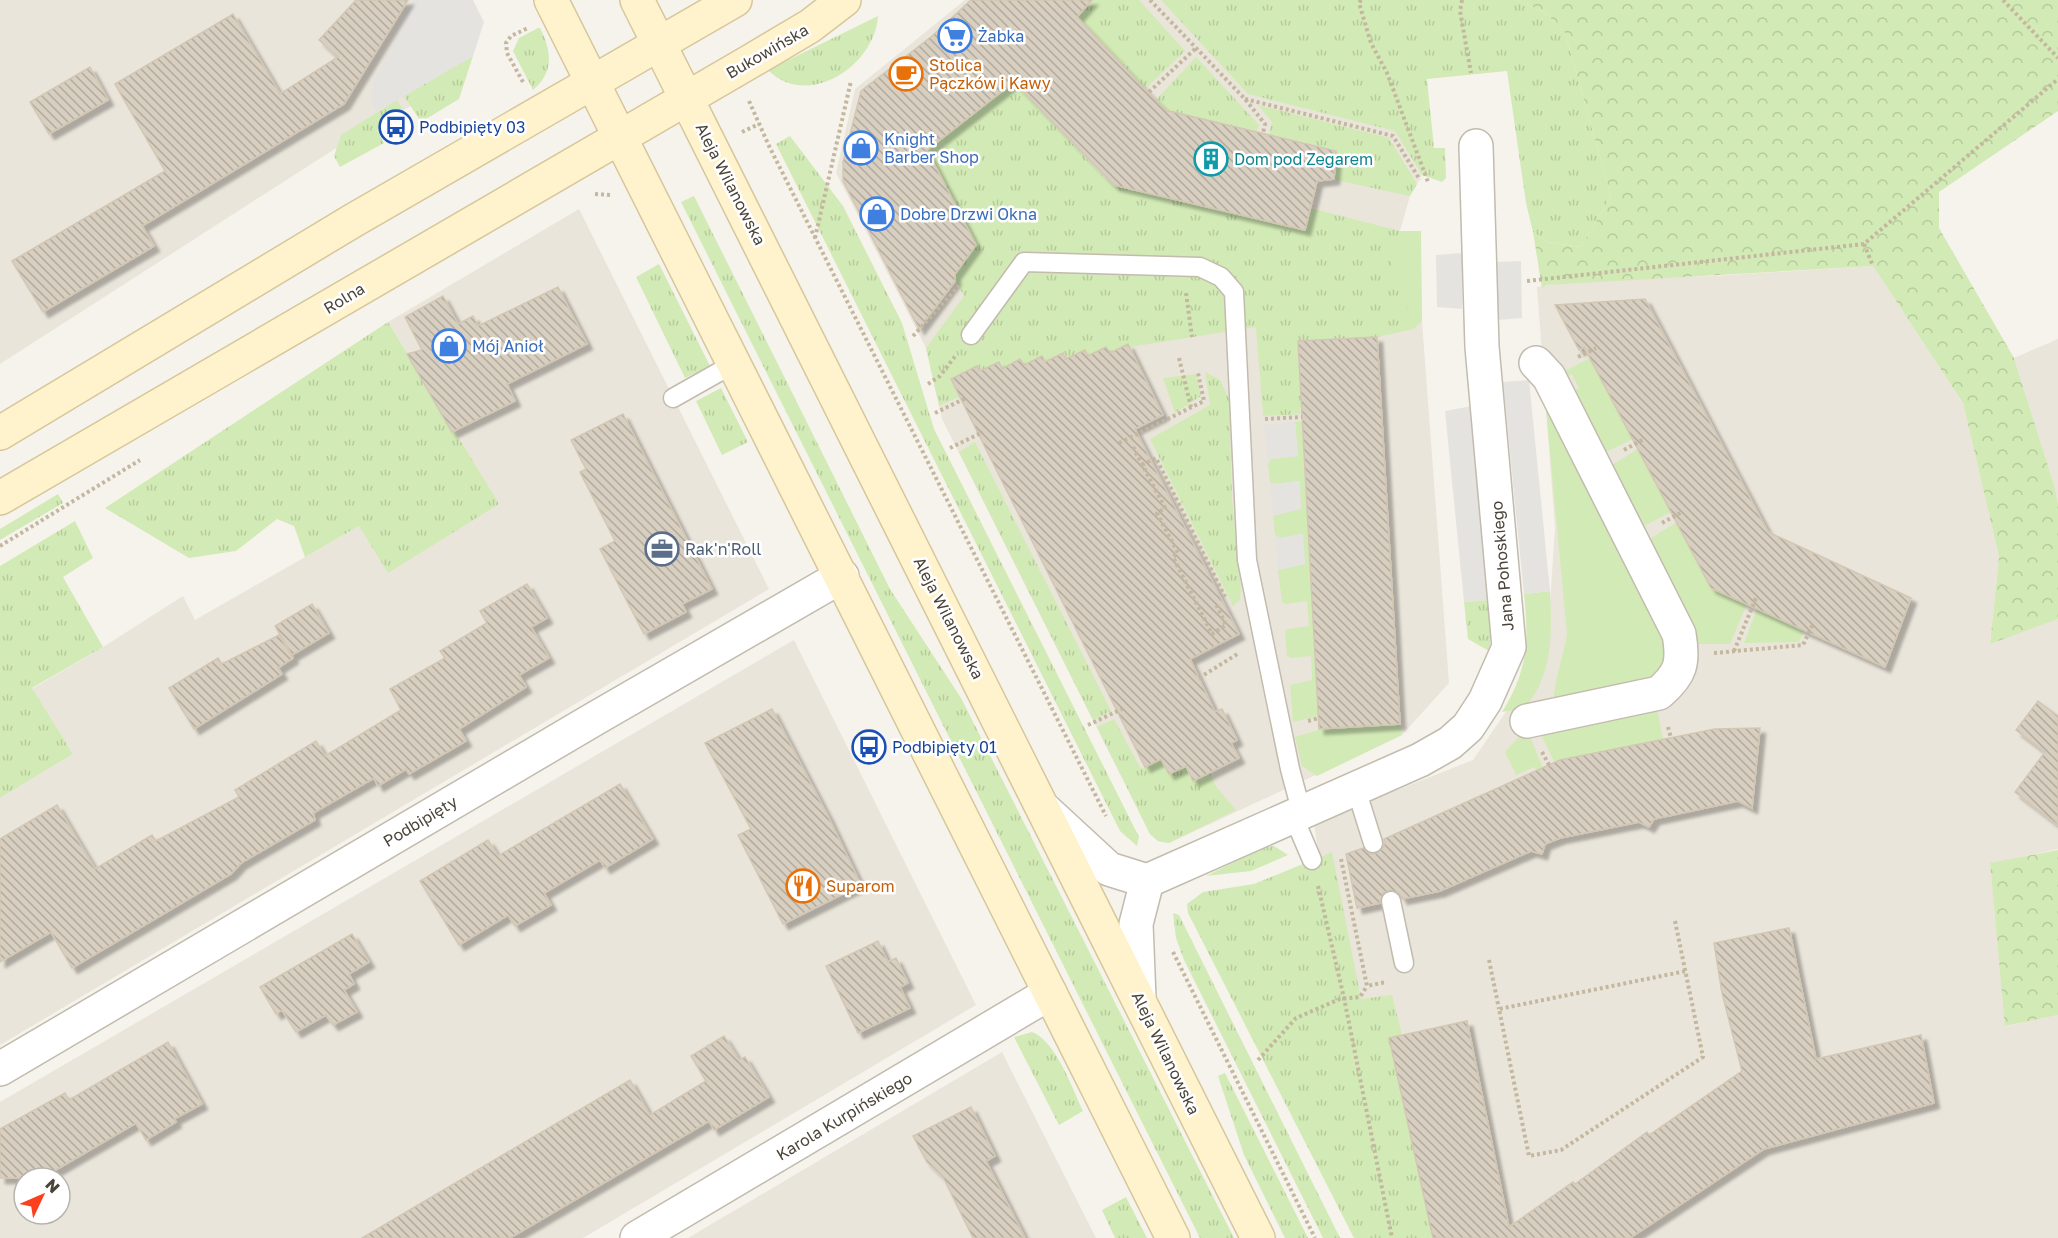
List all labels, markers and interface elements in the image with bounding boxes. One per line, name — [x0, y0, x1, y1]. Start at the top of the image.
supermarket icon: Żabka — [937, 18, 973, 54]
street label: Bukowińska — [722, 19, 812, 83]
place label: Żabka — [978, 26, 1024, 46]
place label: Stolica Pączków i Kawy — [929, 55, 1051, 93]
cafe icon: Stolica Pączków i Kawy — [888, 56, 924, 92]
bus stop icon: Podbipięty 03 — [378, 109, 414, 145]
place label: Podbipięty 03 — [419, 117, 525, 137]
street label: Aleja Wilanowska — [692, 120, 770, 248]
place label: Knight Barber Shop — [884, 129, 979, 167]
shop icon: Knight Barber Shop — [843, 130, 879, 166]
building icon: Dom pod Zegarem — [1193, 141, 1229, 177]
place label: Dom pod Zegarem — [1234, 149, 1373, 169]
shop icon: Dobre Drzwi Okna — [859, 196, 895, 232]
place label: Dobre Drzwi Okna — [900, 204, 1037, 224]
street label: Rolna — [320, 278, 368, 318]
shop icon: Mój Anioł — [431, 328, 467, 364]
place label: Mój Anioł — [472, 336, 544, 356]
street label: Jana Pohoskiego — [1486, 500, 1518, 632]
office icon: Rak'n'Roll — [644, 531, 680, 567]
place label: Rak'n'Roll — [685, 539, 761, 559]
street label: Aleja Wilanowska — [910, 554, 988, 682]
bus stop icon: Podbipięty 01 — [851, 729, 887, 765]
place label: Podbipięty 01 — [892, 737, 997, 757]
street label: Podbipięty — [379, 791, 461, 851]
restaurant icon: Suparom — [785, 868, 821, 904]
place label: Suparom — [826, 876, 895, 896]
street label: Aleja Wilanowska — [1128, 988, 1204, 1118]
street label: Karola Kurpińskiego — [772, 1068, 916, 1164]
north arrow — [12, 1166, 72, 1226]
text: N — [41, 1174, 64, 1197]

